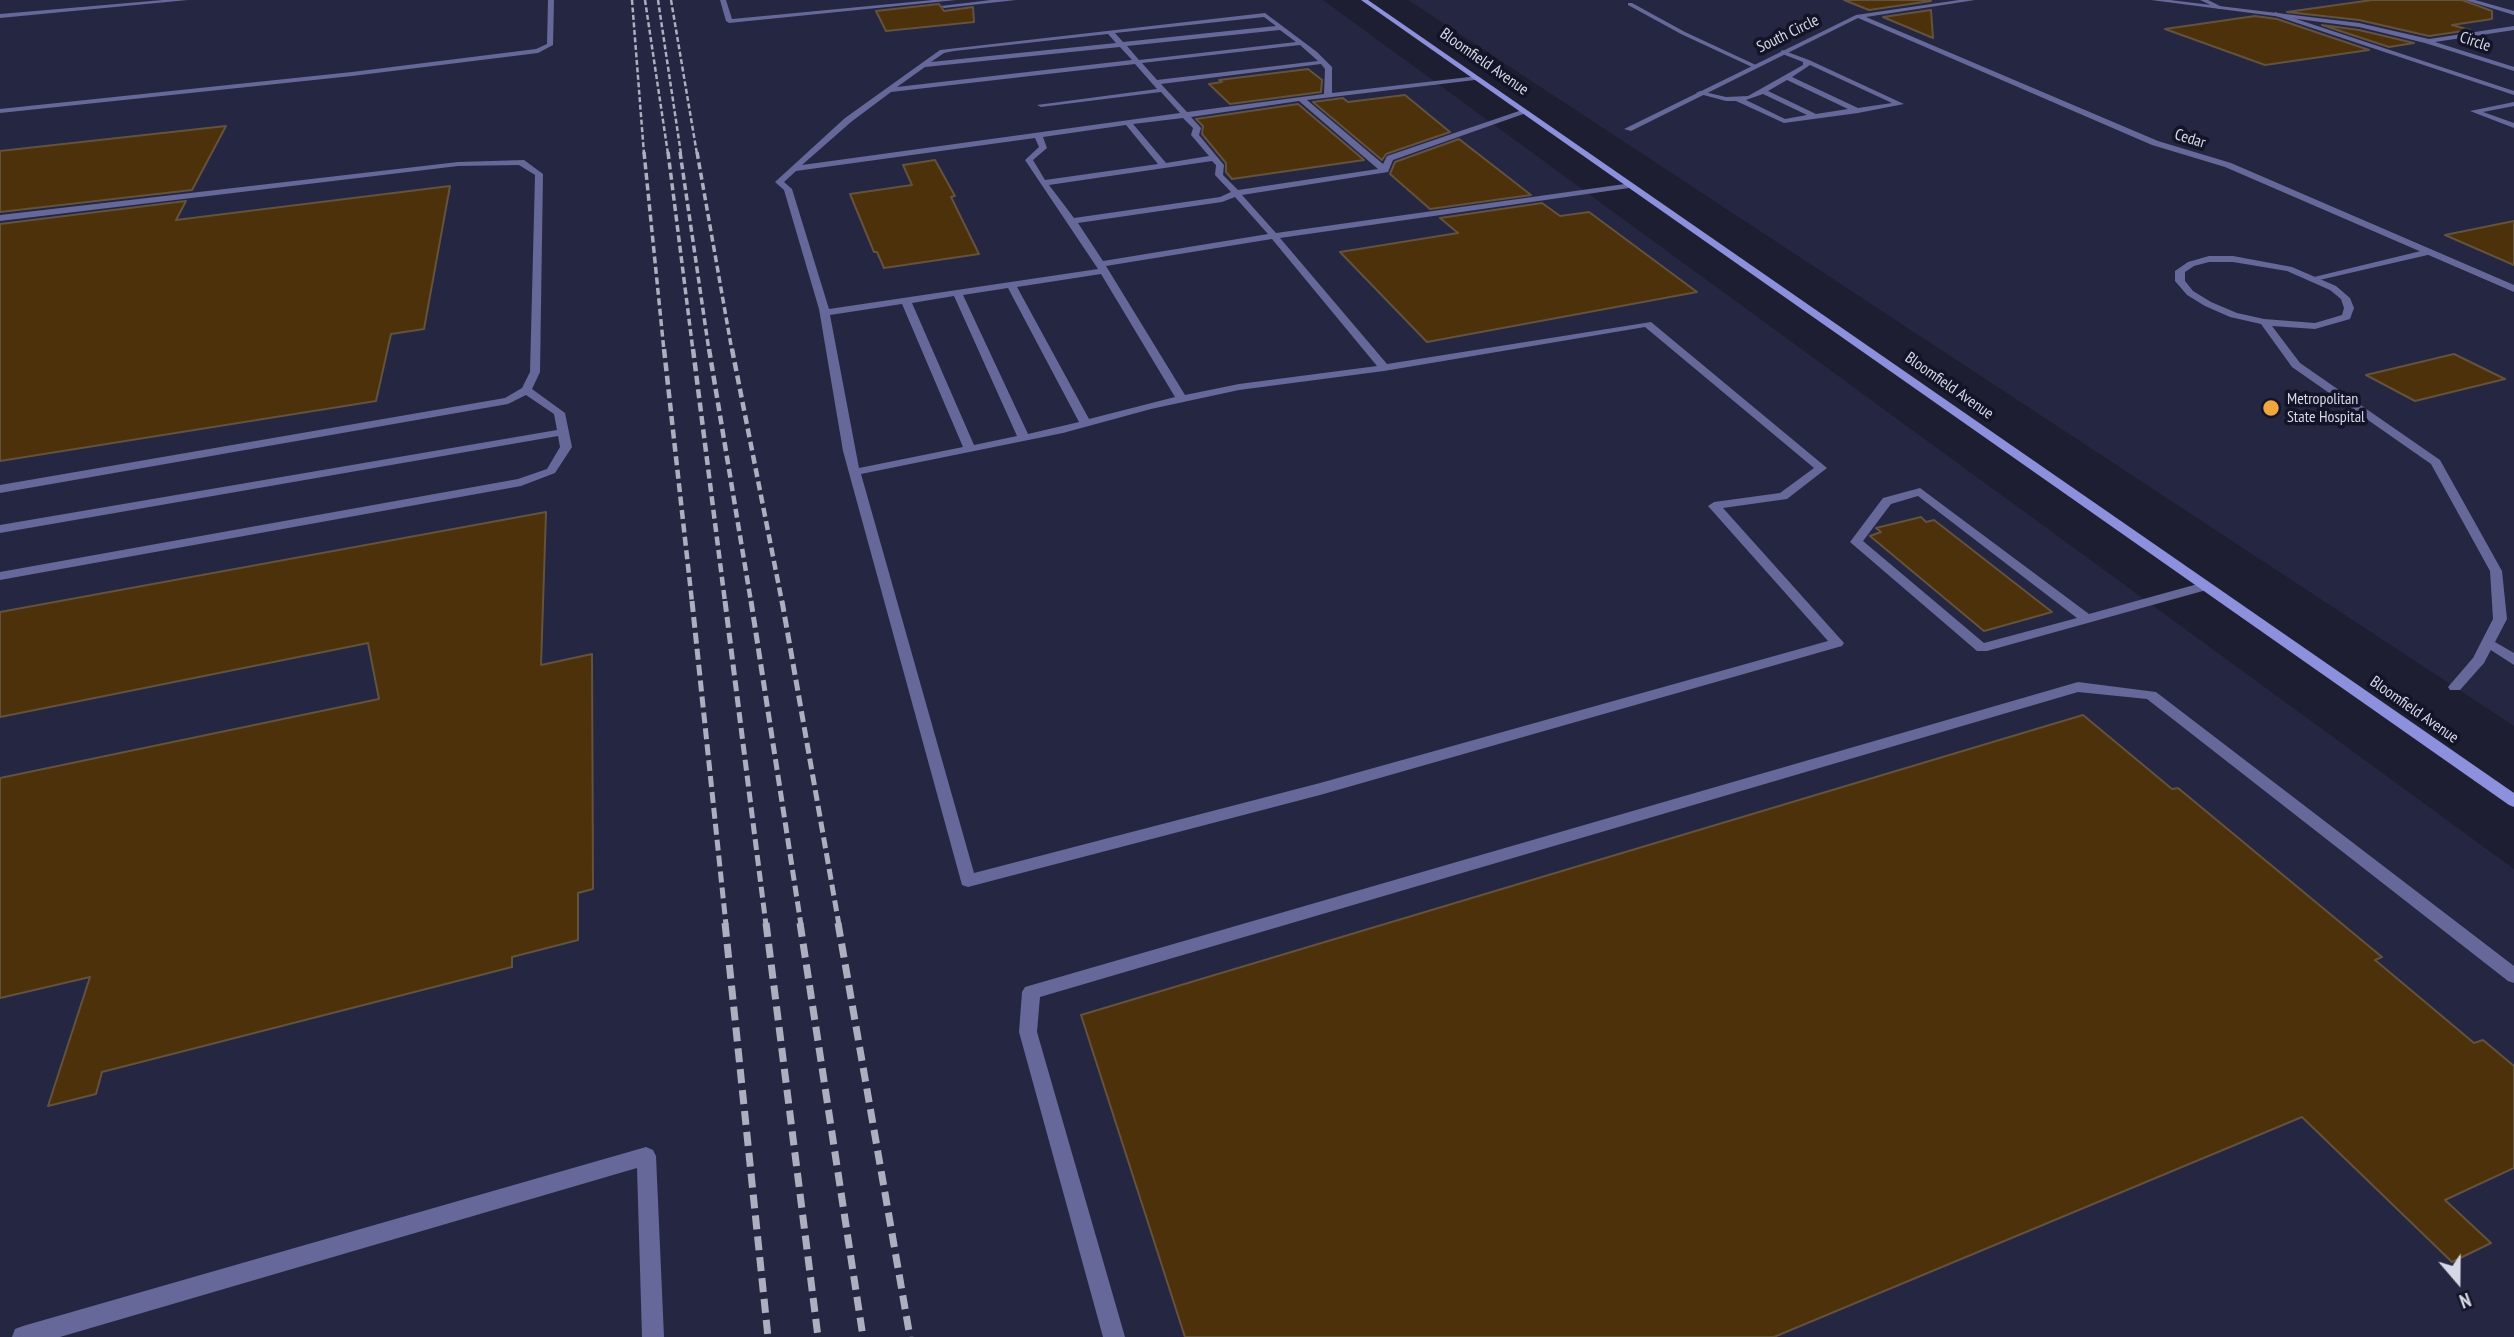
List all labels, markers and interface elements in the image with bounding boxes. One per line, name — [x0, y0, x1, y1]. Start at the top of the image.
street label: South Circle — [1754, 11, 1822, 57]
street label: Bloomfield Avenue — [1436, 24, 1532, 100]
street label: Circle — [2457, 28, 2493, 56]
street label: Cedar — [2172, 125, 2208, 153]
street label: Bloomfield Avenue — [1901, 348, 1997, 424]
place label: Metropolitan State Hospital — [2287, 389, 2365, 427]
marker: Metropolitan State Hospital — [2261, 398, 2281, 418]
street label: Bloomfield Avenue — [2366, 672, 2462, 748]
north arrow — [2423, 1246, 2493, 1316]
text: N — [2456, 1288, 2474, 1314]

